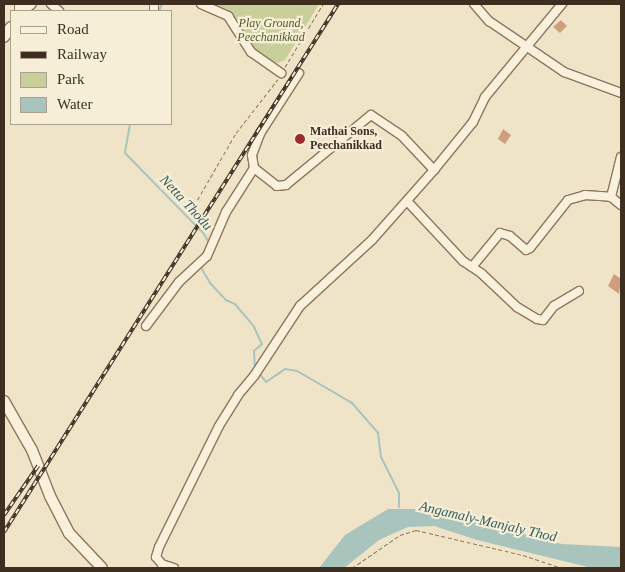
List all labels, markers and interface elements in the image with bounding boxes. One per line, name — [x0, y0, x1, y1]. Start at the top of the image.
legend — [10, 10, 172, 125]
park label: Play Ground, Peechanikkad — [237, 17, 305, 45]
text: Road — [57, 21, 89, 37]
text: Railway — [57, 46, 107, 62]
text: Park — [57, 71, 85, 87]
text: Water — [57, 96, 92, 112]
place label: Mathai Sons, Peechanikkad — [310, 125, 382, 153]
marker: Mathai Sons, Peechanikkad — [294, 133, 306, 145]
water label: Netta Thodu — [156, 172, 216, 234]
water label: Angamaly-Manjaly Thod — [418, 498, 558, 546]

